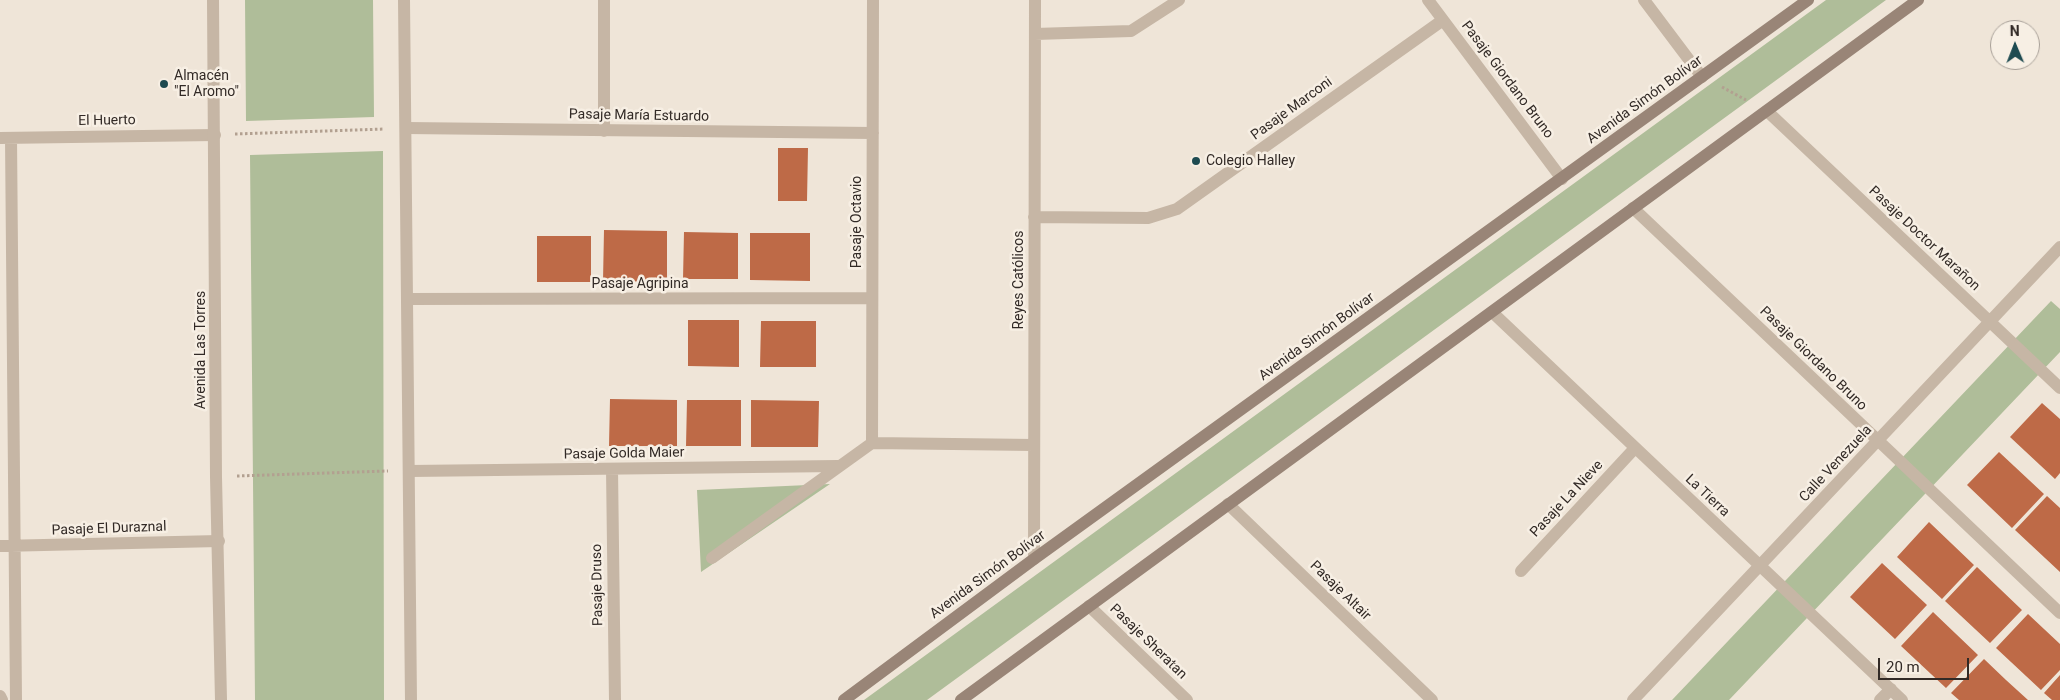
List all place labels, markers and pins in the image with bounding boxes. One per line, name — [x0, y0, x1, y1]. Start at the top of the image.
place label: Almacén "El Aromo" — [174, 68, 239, 100]
marker: Almacén "El Aromo" — [158, 78, 170, 90]
place label: Colegio Halley — [1206, 153, 1295, 169]
marker: Colegio Halley — [1190, 155, 1202, 167]

